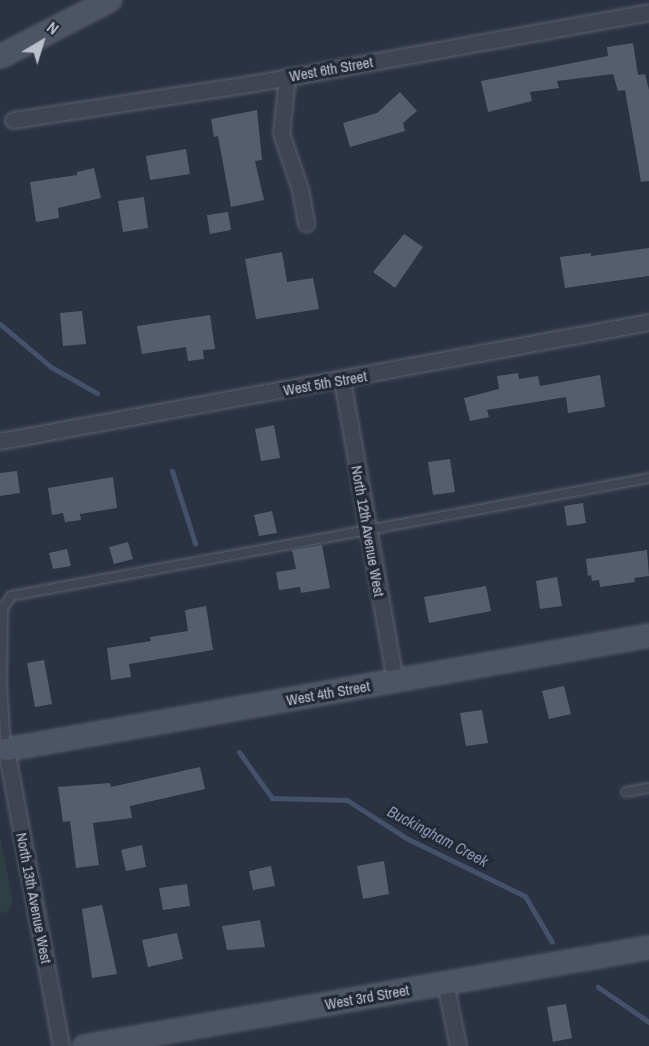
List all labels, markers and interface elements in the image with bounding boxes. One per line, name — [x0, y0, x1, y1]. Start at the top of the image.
north arrow — [12, 12, 72, 72]
text: N — [43, 16, 64, 39]
street label: West 6th Street — [288, 53, 374, 85]
street label: West 5th Street — [282, 367, 368, 399]
street label: North 12th Avenue West — [348, 464, 388, 598]
street label: West 4th Street — [285, 677, 371, 709]
water label: Buckingham Creek — [384, 801, 492, 871]
street label: North 13th Avenue West — [12, 831, 56, 965]
street label: West 3rd Street — [323, 981, 411, 1013]

